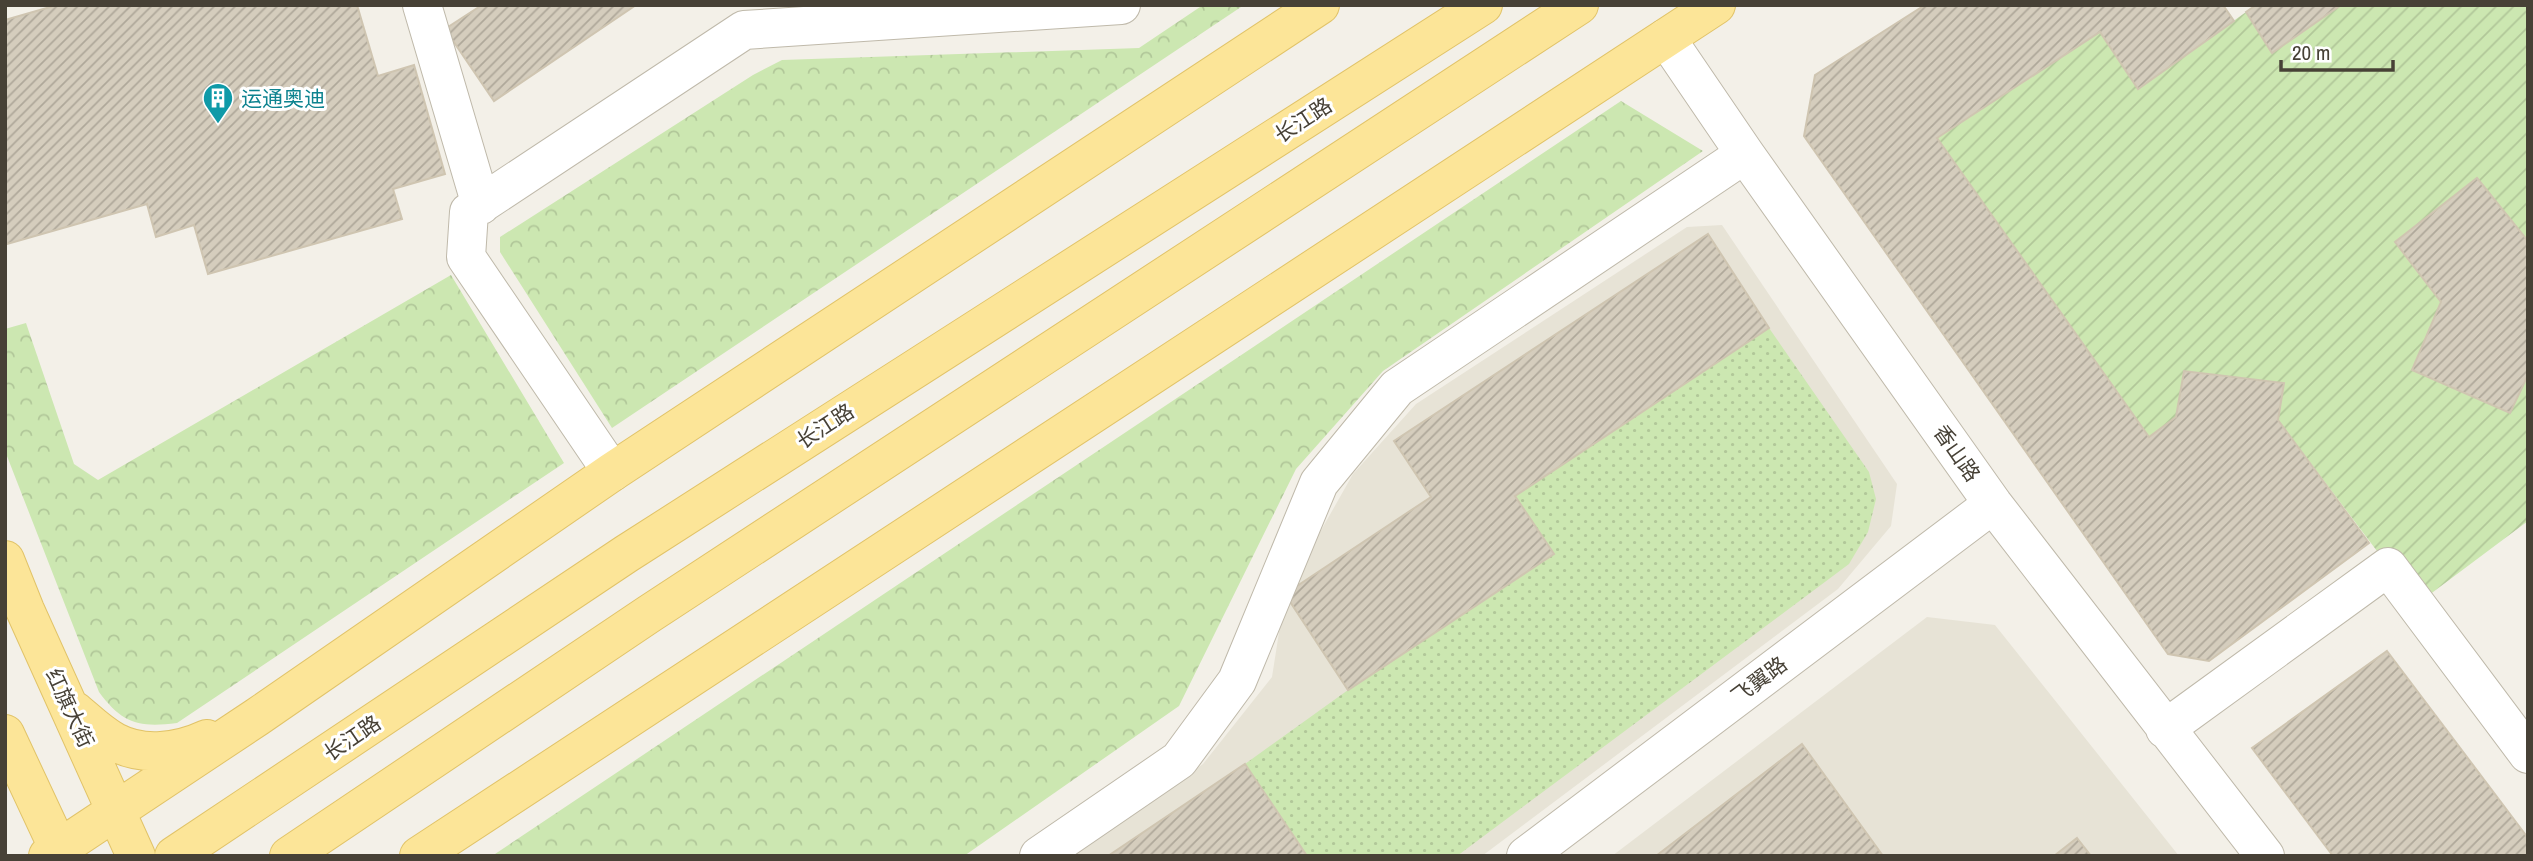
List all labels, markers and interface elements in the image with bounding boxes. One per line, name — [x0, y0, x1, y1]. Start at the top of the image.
scale bar — [2281, 28, 2393, 72]
text: 20 m — [2292, 38, 2330, 67]
building icon: 运通奥迪 — [201, 81, 235, 125]
place label: 运通奥迪 — [241, 84, 325, 113]
street label: 长江路 — [1269, 91, 1337, 149]
street label: 长江路 — [791, 397, 859, 455]
street label: 香山路 — [1927, 419, 1987, 487]
street label: 飞翼路 — [1725, 649, 1793, 711]
street label: 红旗大街 — [39, 664, 101, 752]
street label: 长江路 — [318, 708, 386, 768]

